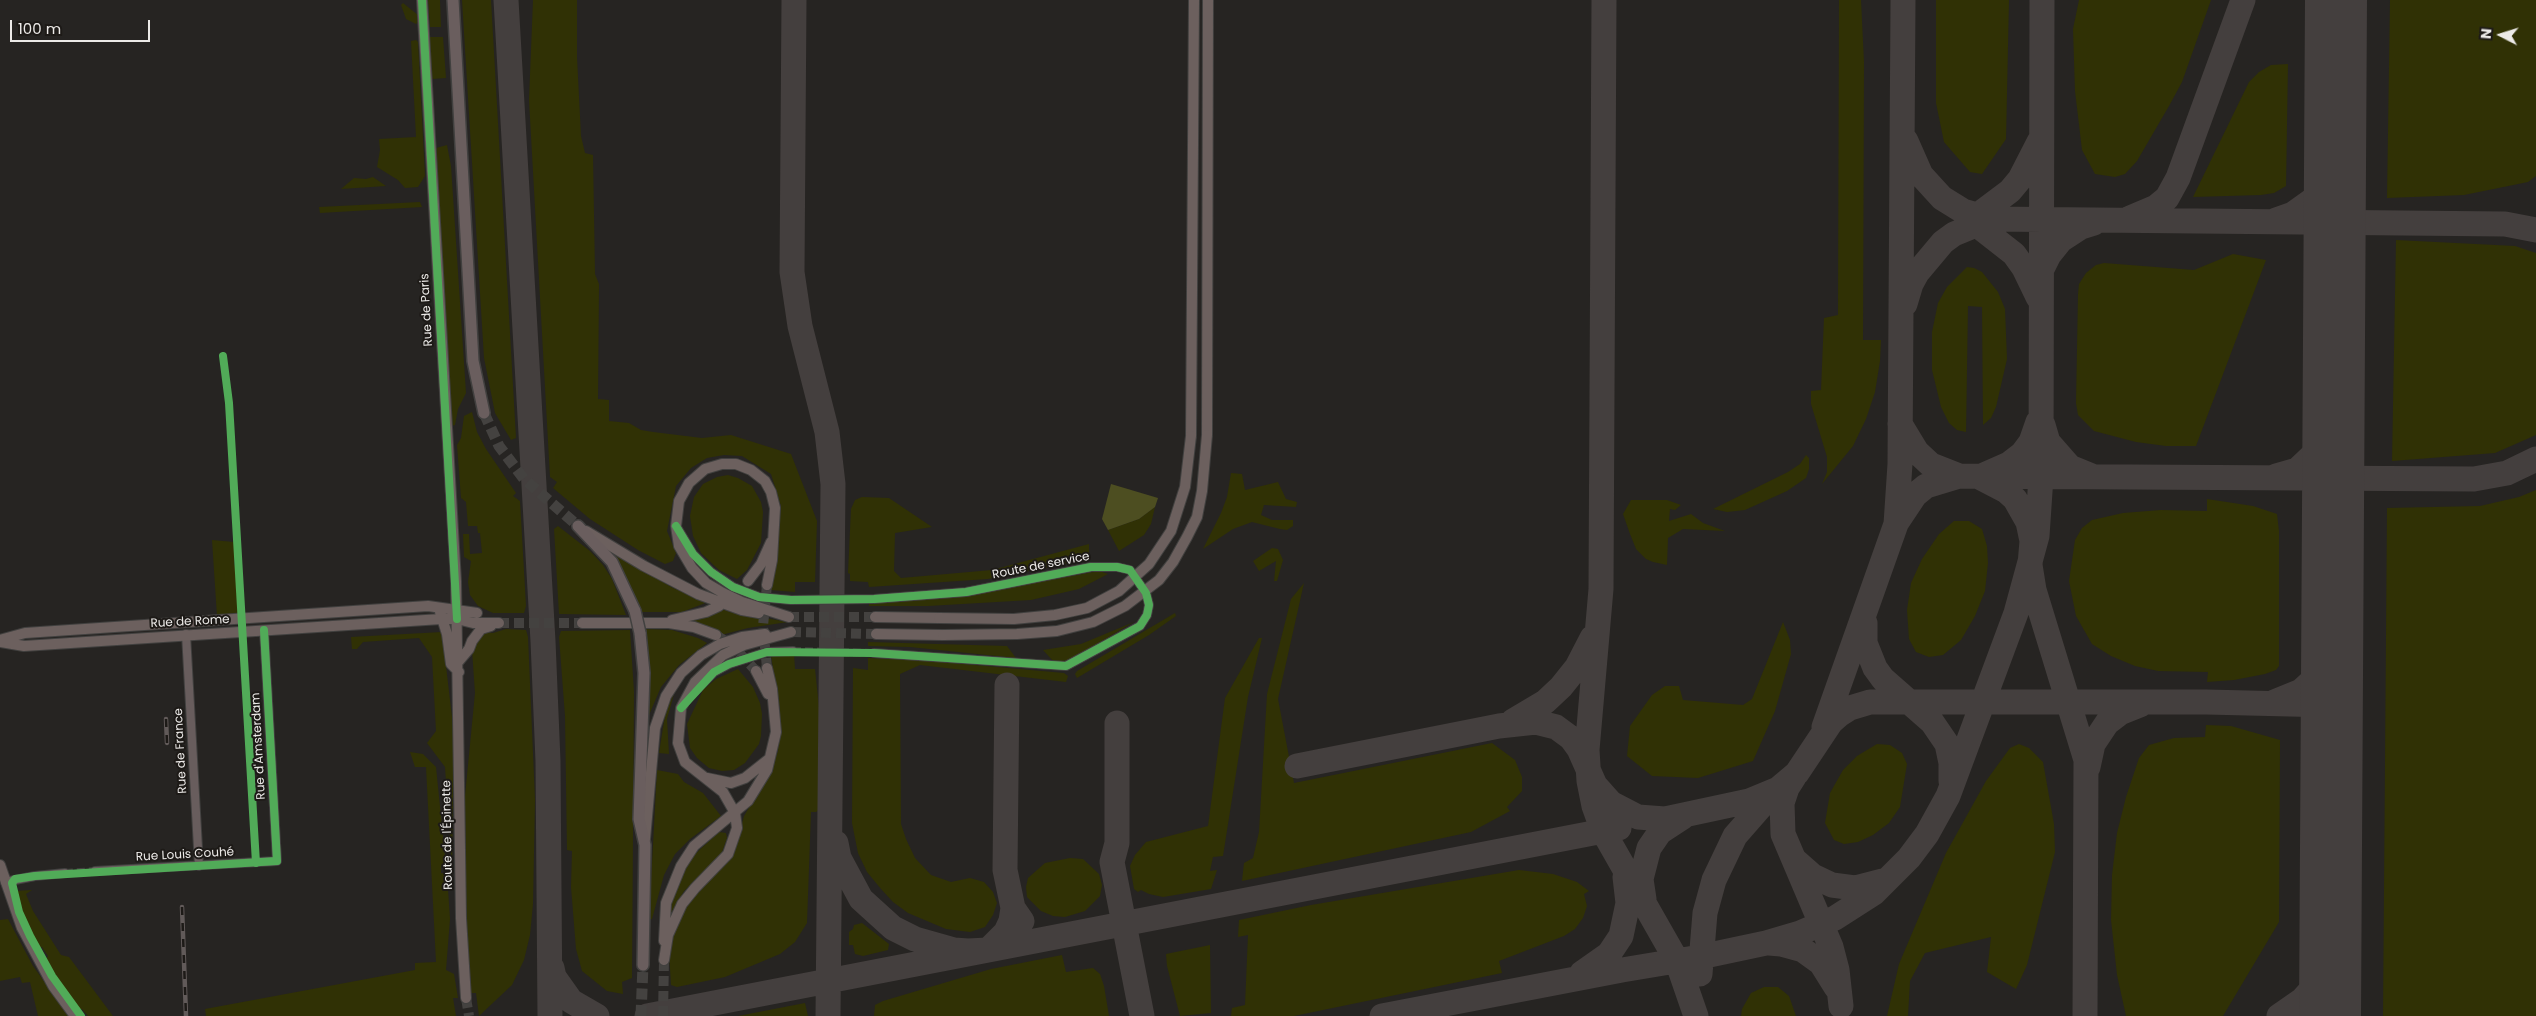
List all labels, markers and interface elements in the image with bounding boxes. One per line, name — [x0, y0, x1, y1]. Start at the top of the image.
scale bar — [12, 10, 152, 42]
north arrow — [2476, 10, 2526, 60]
text: 100 m — [18, 18, 61, 39]
text: N — [2476, 28, 2496, 40]
street label: Rue de Paris — [418, 273, 436, 347]
street label: Route de service — [991, 549, 1091, 583]
street label: Rue de Rome — [150, 613, 230, 631]
street label: Rue d'Amsterdam — [249, 692, 269, 800]
street label: Rue de France — [172, 708, 190, 794]
street label: Route de l'Épinette — [440, 780, 456, 890]
street label: Rue Louis Couhé — [136, 845, 234, 865]

